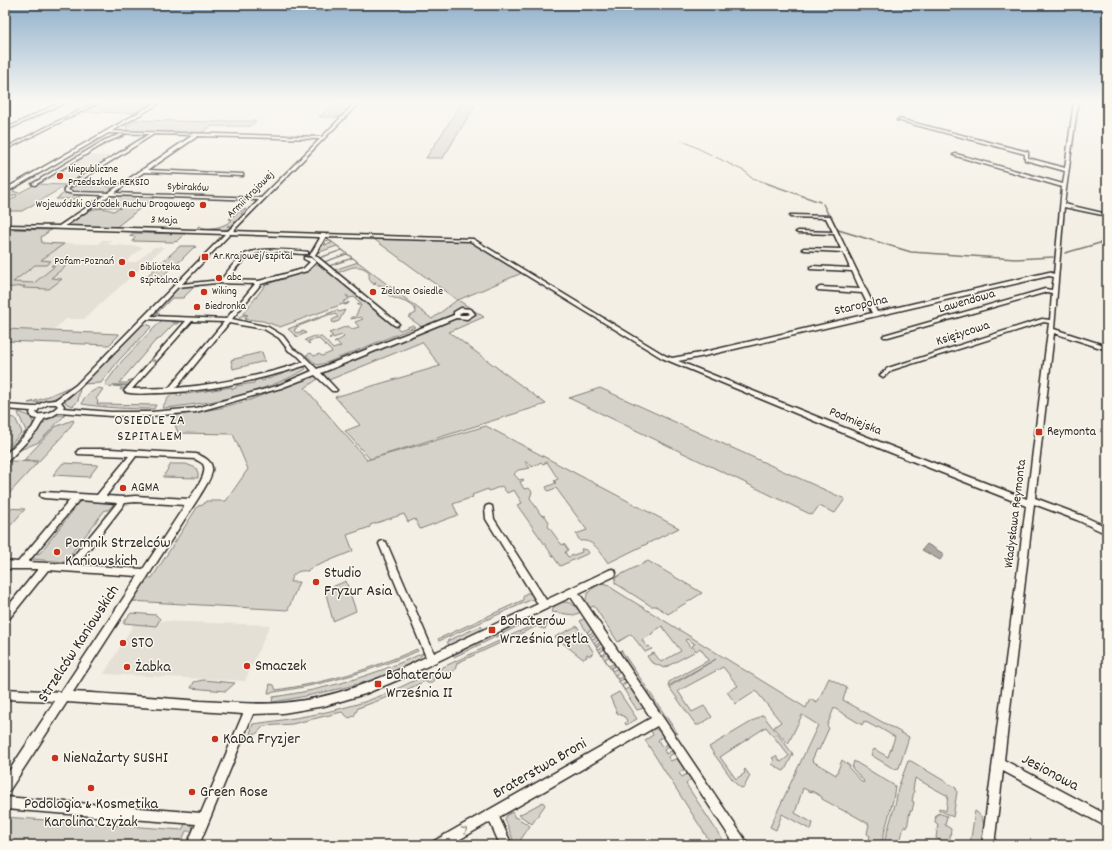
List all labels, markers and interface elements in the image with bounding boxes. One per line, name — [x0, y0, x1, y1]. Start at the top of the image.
place label: Niepubliczne Przedszkole REKSIO — [68, 162, 149, 191]
street label: Armii Krajowej — [224, 168, 278, 222]
marker: Niepubliczne Przedszkole REKSIO — [55, 171, 65, 181]
street label: Sybiraków — [167, 179, 209, 197]
place label: Wojewódzki Ośrodek Ruchu Drogowego — [36, 197, 195, 213]
marker: Wojewódzki Ośrodek Ruchu Drogowego — [198, 200, 208, 210]
street label: 3 Maja — [150, 213, 179, 229]
place label: Ar.Krajowej/szpital — [213, 249, 293, 265]
marker: Ar.Krajowej/szpital — [200, 252, 210, 262]
place label: Pofam-Poznań — [54, 254, 114, 270]
marker: Pofam-Poznań — [117, 257, 127, 267]
place label: Biblioteka Szpitalna — [140, 260, 181, 289]
marker: Biblioteka Szpitalna — [127, 269, 137, 279]
place label: abc — [227, 270, 241, 286]
marker: abc — [214, 273, 224, 283]
place label: Wiking — [212, 284, 237, 300]
place label: Zielone Osiedle — [381, 284, 443, 300]
street label: Lawendowa — [937, 285, 998, 319]
marker: Wiking — [199, 287, 209, 297]
marker: Zielone Osiedle — [368, 287, 378, 297]
street label: Staropolna — [832, 290, 890, 321]
place label: Biedronka — [205, 299, 247, 315]
marker: Biedronka — [192, 302, 202, 312]
street label: Księżycowa — [934, 316, 993, 352]
one-way arrow — [148, 359, 155, 367]
street label: Podmiejska — [826, 403, 885, 441]
district label: OSIEDLE ZA SZPITALEM — [114, 411, 186, 447]
place label: Reymonta — [1047, 423, 1097, 442]
marker: Reymonta — [1034, 427, 1044, 437]
street label: Władysława Reymonta — [1000, 458, 1032, 569]
place label: AGMA — [131, 479, 159, 498]
marker: AGMA — [118, 483, 128, 493]
place label: Pomnik Strzelców Kaniowskich — [65, 532, 171, 573]
marker: Pomnik Strzelców Kaniowskich — [52, 547, 62, 557]
place label: Studio Fryzur Asia — [324, 562, 393, 603]
marker: Studio Fryzur Asia — [311, 577, 321, 587]
street label: Strzelców Kaniowskich — [32, 581, 126, 707]
place label: Bohaterów Września pętla — [500, 610, 589, 651]
marker: Bohaterów Września pętla — [487, 625, 497, 635]
place label: STO — [131, 632, 154, 655]
marker: STO — [118, 638, 128, 648]
place label: Smaczek — [255, 655, 307, 678]
place label: Żabka — [135, 656, 171, 679]
marker: Smaczek — [242, 661, 252, 671]
marker: Żabka — [122, 662, 132, 672]
place label: Bohaterów Września II — [386, 664, 453, 705]
marker: Bohaterów Września II — [373, 679, 383, 689]
place label: KaDa Fryzjer — [223, 728, 300, 751]
street label: Braterstwa Broni — [489, 733, 591, 805]
marker: KaDa Fryzjer — [210, 734, 220, 744]
place label: NieNaŻarty SUSHI — [63, 747, 168, 770]
street label: Jesionowa — [1017, 748, 1083, 798]
marker: NieNaŻarty SUSHI — [50, 753, 60, 763]
place label: Green Rose — [200, 781, 268, 804]
marker: Podologia & Kosmetika Karolina Czyżak — [86, 783, 96, 793]
marker: Green Rose — [187, 787, 197, 797]
place label: Podologia & Kosmetika Karolina Czyżak — [24, 793, 158, 834]
one-way arrow — [461, 827, 468, 834]

